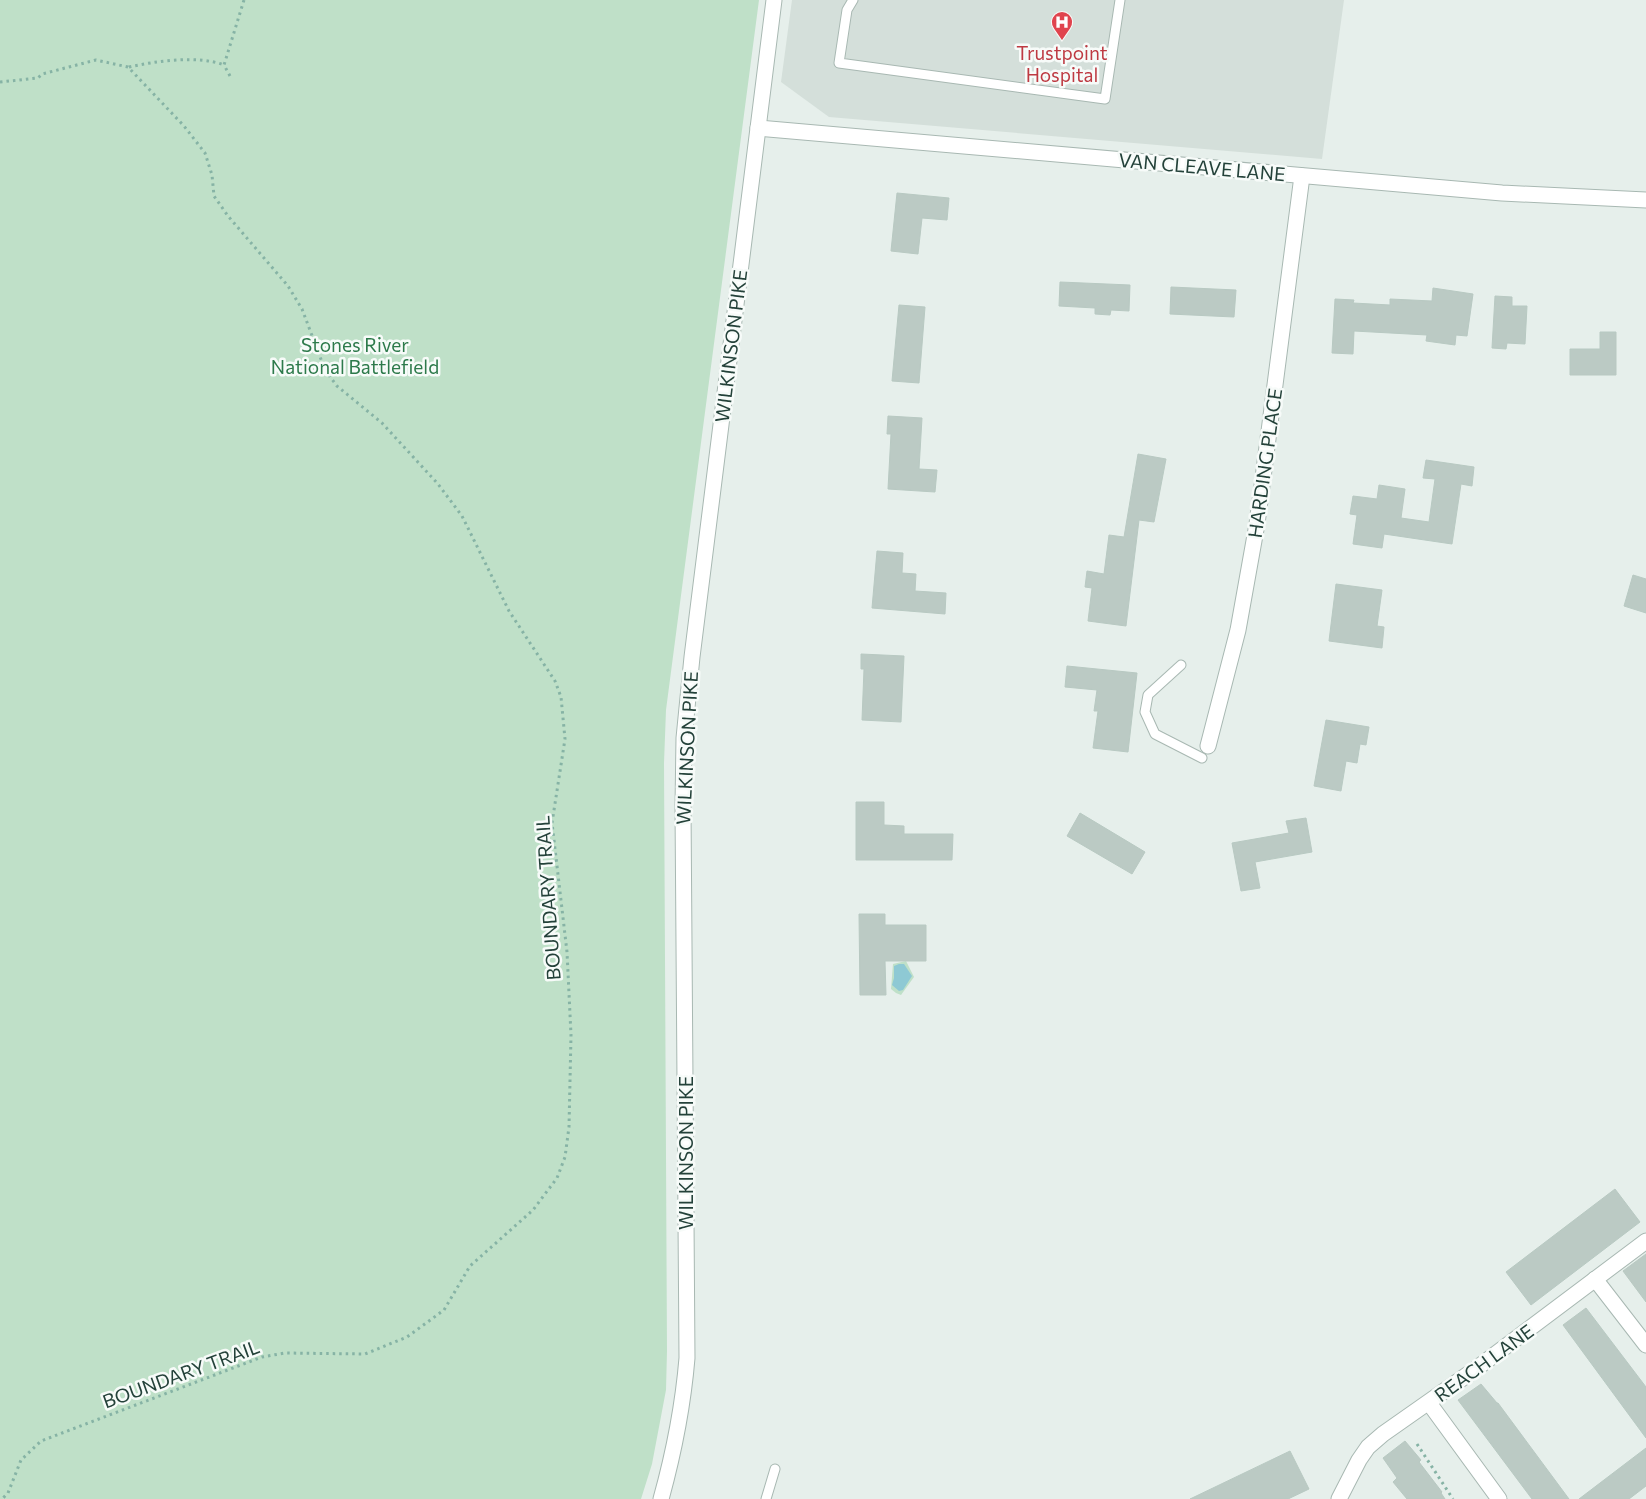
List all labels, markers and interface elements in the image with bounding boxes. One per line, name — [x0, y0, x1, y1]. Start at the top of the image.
hospital icon: Trustpoint Hospital — [1050, 10, 1074, 41]
place label: Trustpoint Hospital — [1016, 41, 1108, 86]
street label: VAN CLEAVE LANE — [1118, 148, 1286, 185]
street label: WILKINSON PIKE — [710, 268, 751, 424]
park label: Stones River National Battlefield — [271, 333, 439, 378]
street label: HARDING PLACE — [1243, 387, 1286, 539]
street label: WILKINSON PIKE — [671, 671, 702, 825]
street label: BOUNDARY TRAIL — [530, 815, 565, 981]
street label: WILKINSON PIKE — [674, 1076, 697, 1230]
street label: REACH LANE — [1430, 1319, 1538, 1406]
street label: BOUNDARY TRAIL — [99, 1334, 262, 1413]

